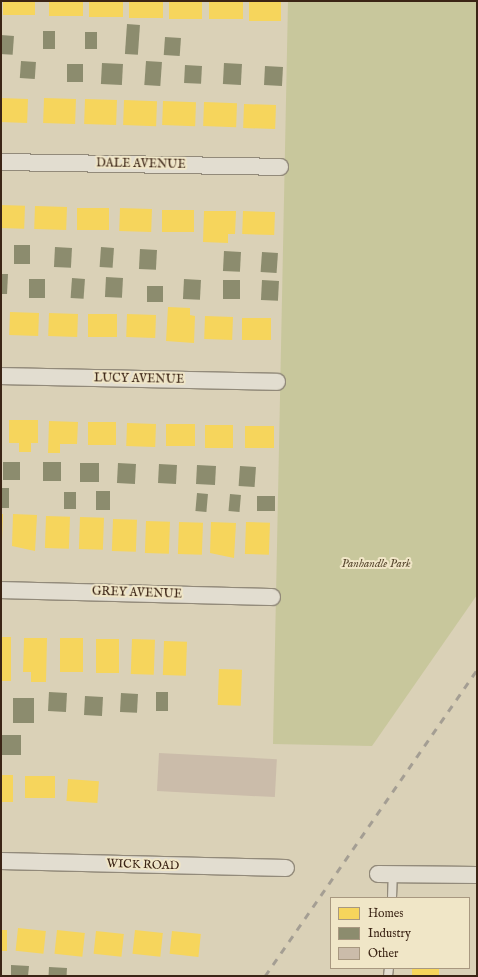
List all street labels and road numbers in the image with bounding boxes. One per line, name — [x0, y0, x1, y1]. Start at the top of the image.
street label: DALE AVENUE — [96, 156, 186, 172]
street label: LUCY AVENUE — [94, 371, 184, 387]
street label: GREY AVENUE — [92, 584, 182, 602]
street label: WICK ROAD — [106, 857, 180, 873]

